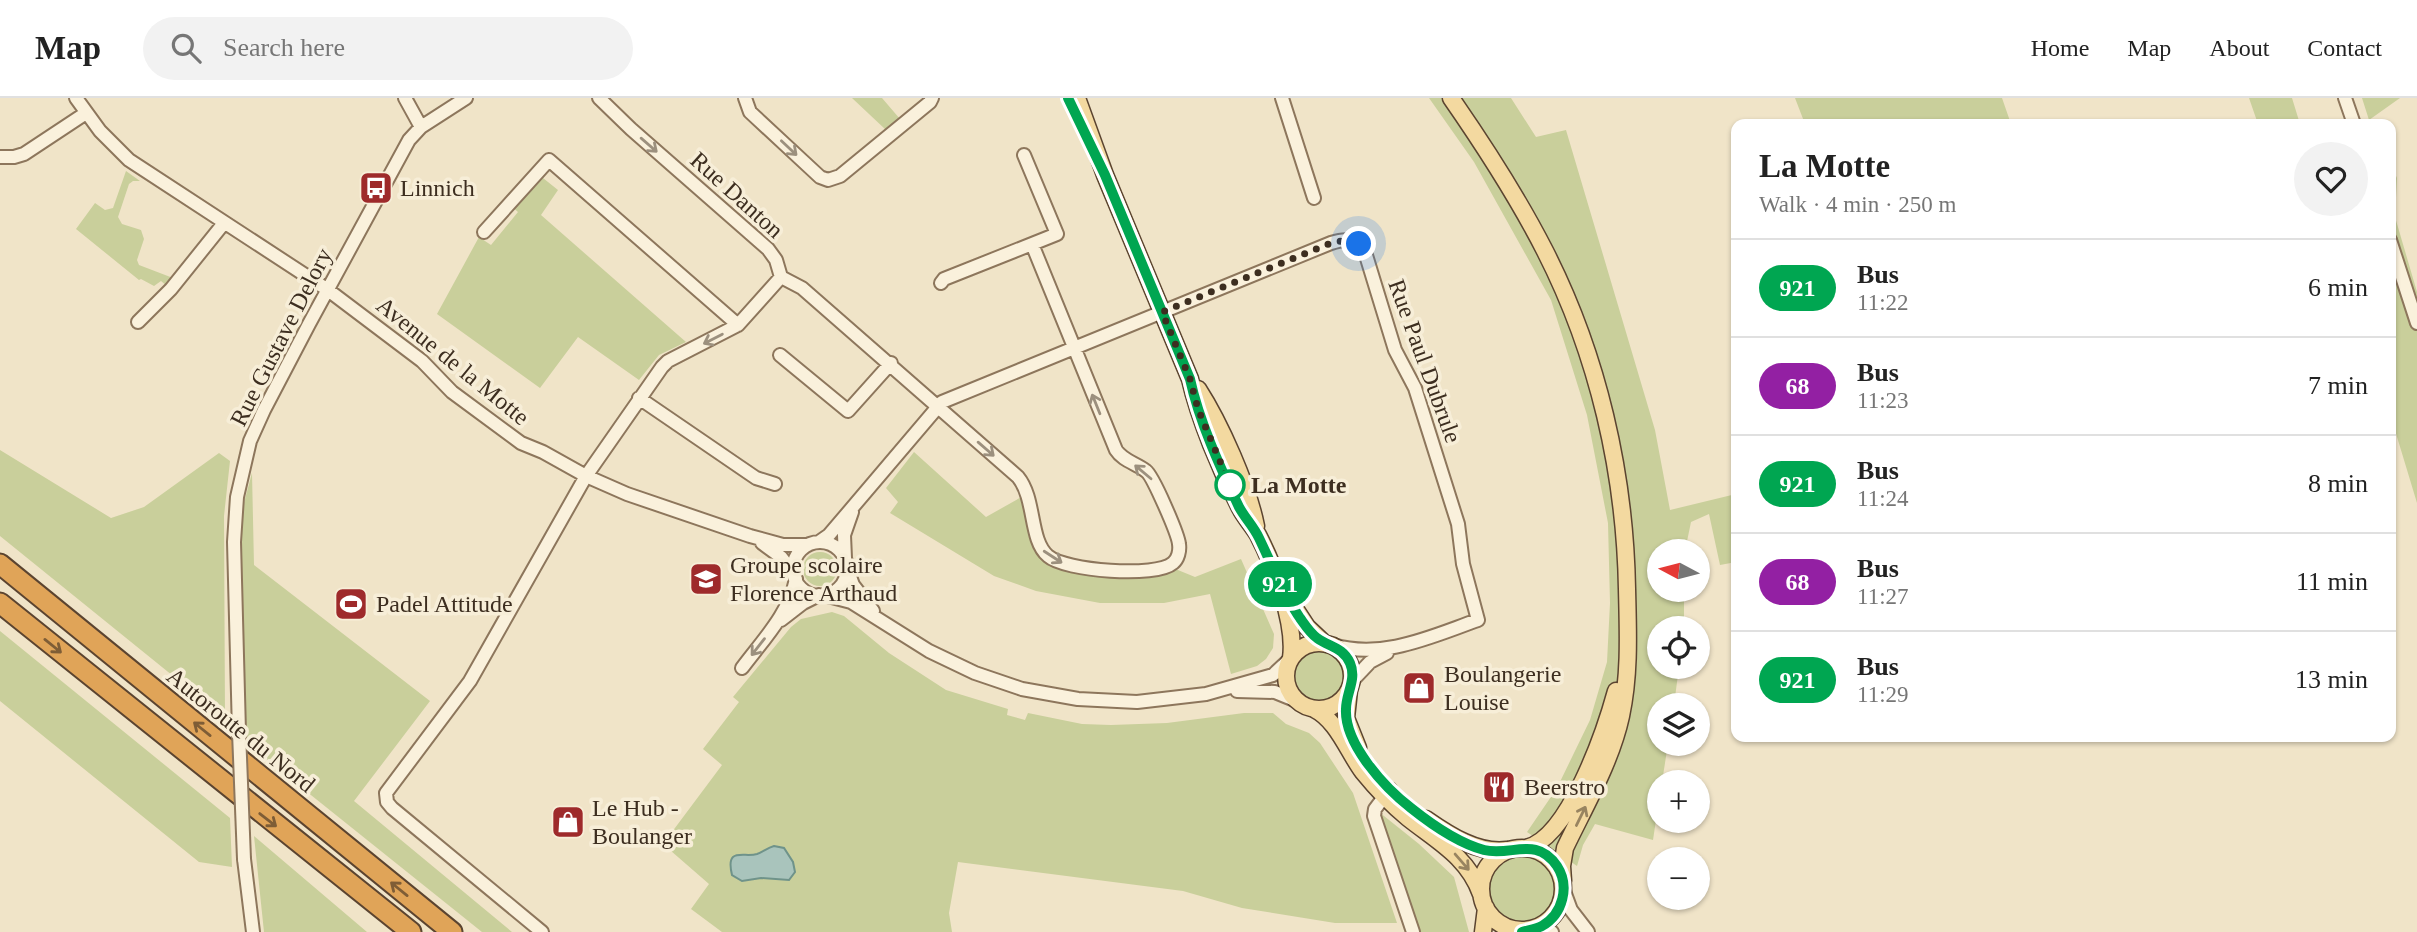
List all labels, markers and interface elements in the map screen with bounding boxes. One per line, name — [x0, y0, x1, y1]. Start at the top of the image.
search box — [143, 17, 633, 80]
icon: search — [167, 29, 205, 67]
text: Map — [35, 30, 101, 66]
text: Search here — [223, 33, 345, 62]
text: Home — [2031, 35, 2089, 61]
text: Map — [2127, 35, 2171, 61]
text: About — [2209, 35, 2269, 61]
text: Contact — [2307, 35, 2382, 61]
one-way arrow — [640, 137, 658, 153]
one-way arrow — [780, 139, 797, 156]
button: heart — [2294, 142, 2368, 216]
street label: Rue Danton — [685, 147, 789, 243]
text: La Motte — [1759, 148, 1890, 184]
bus stop icon: Linnich — [357, 169, 395, 207]
place label: Linnich — [400, 175, 475, 201]
text: Walk · 4 min · 250 m — [1759, 192, 1956, 217]
your location — [1341, 226, 1376, 261]
street label: Rue Gustave Delory — [225, 244, 337, 430]
text: Bus — [1857, 260, 1899, 289]
text: 6 min — [2308, 273, 2368, 302]
text: 921 — [1780, 275, 1816, 301]
street label: Rue Paul Dubrule — [1383, 276, 1467, 446]
text: 11:22 — [1857, 290, 1909, 315]
street label: Avenue de la Motte — [372, 292, 534, 430]
one-way arrow — [703, 332, 724, 346]
text: Bus — [1857, 358, 1899, 387]
text: 7 min — [2308, 371, 2368, 400]
text: 68 — [1786, 373, 1810, 399]
text: 11:23 — [1857, 388, 1909, 413]
one-way arrow — [1089, 393, 1102, 415]
one-way arrow — [976, 441, 994, 457]
text: Bus — [1857, 456, 1899, 485]
one-way arrow — [1134, 464, 1152, 480]
text: 8 min — [2308, 469, 2368, 498]
marker: La Motte — [1215, 470, 1245, 500]
text: 921 — [1780, 471, 1816, 497]
place label: La Motte — [1251, 472, 1347, 498]
text: 11:24 — [1857, 486, 1909, 511]
north arrow — [1647, 539, 1710, 602]
map controls — [1647, 539, 1710, 910]
one-way arrow — [1043, 550, 1062, 564]
place label: Groupe scolaire Florence Arthaud — [730, 552, 897, 606]
text: Bus — [1857, 554, 1899, 583]
school or university icon: Groupe scolaire Florence Arthaud — [687, 560, 725, 598]
line badge: 921 — [1240, 561, 1320, 607]
text: 11 min — [2296, 567, 2368, 596]
text: 68 — [1786, 569, 1810, 595]
text: 921 — [1262, 571, 1298, 597]
text: 11:27 — [1857, 584, 1909, 609]
sports icon: Padel Attitude — [332, 585, 370, 623]
place label: Padel Attitude — [376, 591, 513, 617]
button: locate — [1647, 616, 1710, 679]
one-way arrow — [751, 637, 766, 655]
one-way arrow — [44, 638, 62, 654]
text: Bus — [1857, 652, 1899, 681]
place label: Boulangerie Louise — [1444, 661, 1561, 715]
street label: Autoroute du Nord — [162, 662, 320, 798]
text: 13 min — [2295, 665, 2368, 694]
text: 921 — [1780, 667, 1816, 693]
shop icon: Boulangerie Louise — [1400, 669, 1438, 707]
text: 11:29 — [1857, 682, 1909, 707]
button: layers — [1647, 693, 1710, 756]
one-way arrow — [193, 721, 211, 737]
restaurant icon: Beerstro — [1480, 768, 1518, 806]
button: + — [1647, 770, 1710, 833]
place label: Beerstro — [1524, 774, 1605, 800]
place label: Le Hub - Boulanger — [592, 795, 692, 849]
shop icon: Le Hub - Boulanger — [549, 803, 587, 841]
one-way arrow — [1574, 806, 1588, 827]
one-way arrow — [259, 812, 277, 827]
button: − — [1647, 847, 1710, 910]
one-way arrow — [1454, 852, 1470, 870]
one-way arrow — [390, 882, 409, 897]

